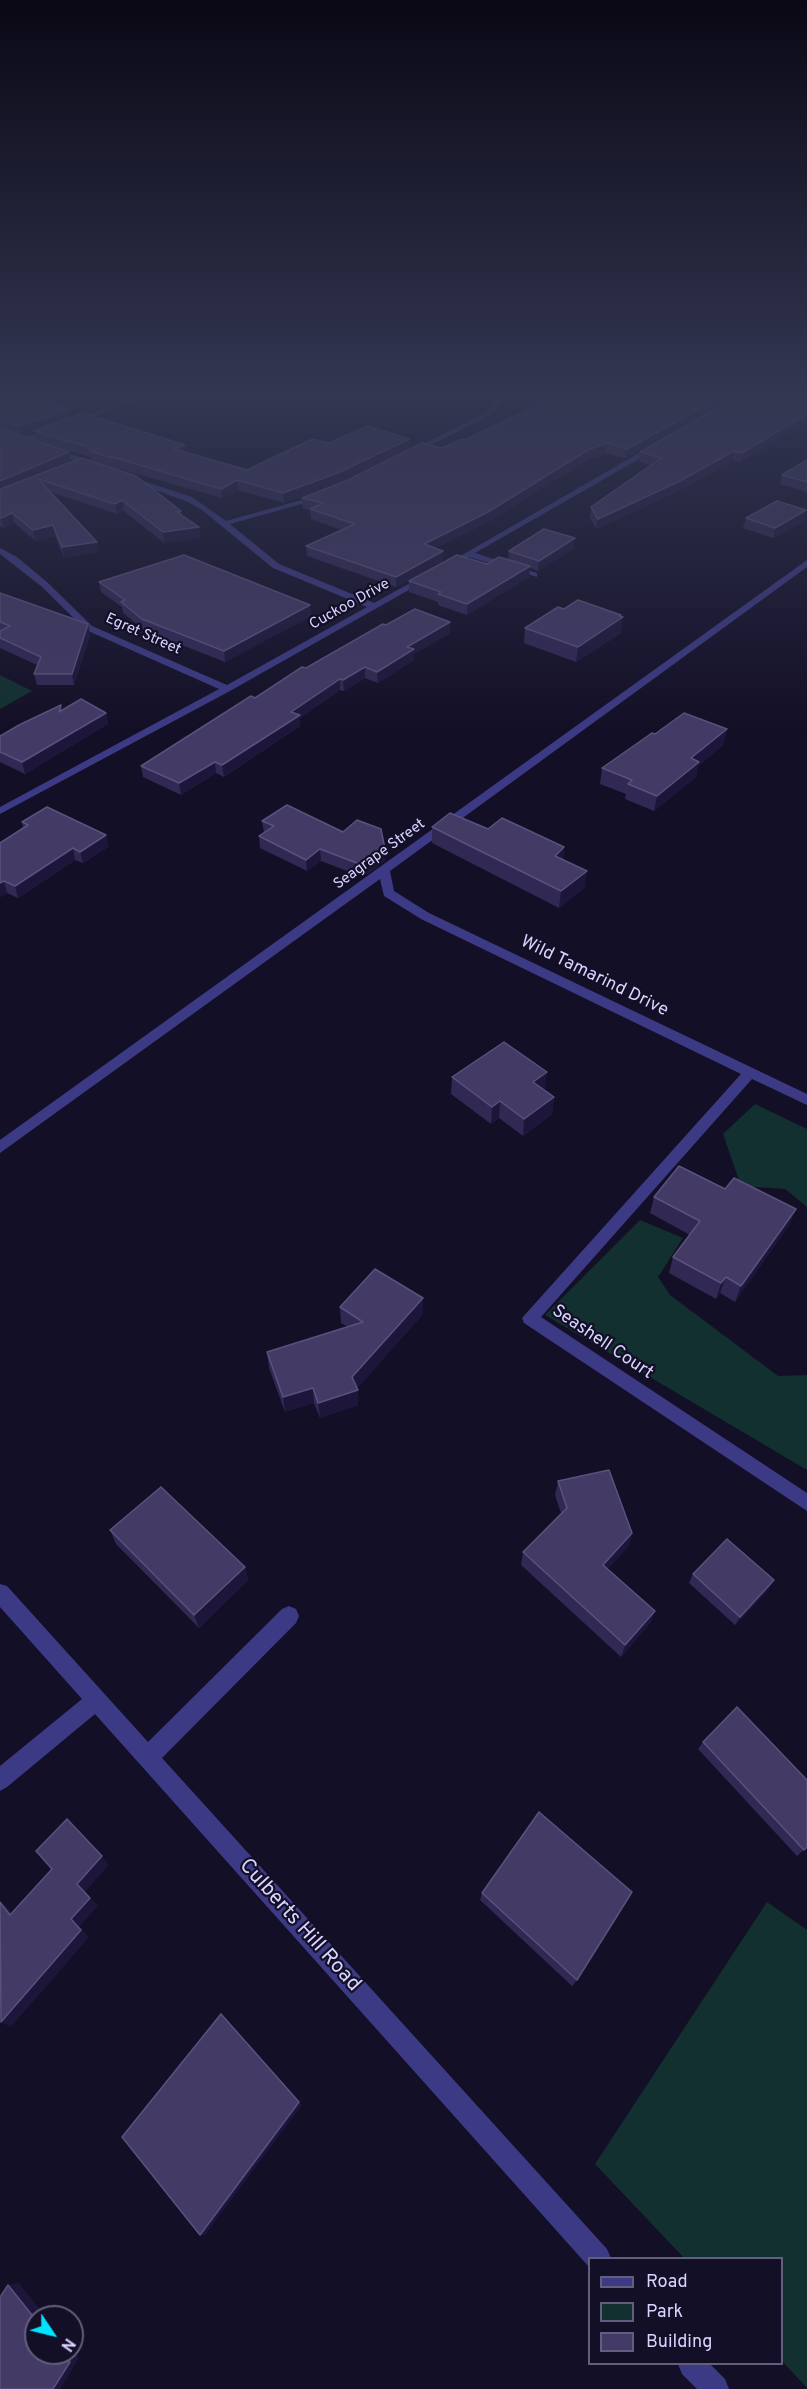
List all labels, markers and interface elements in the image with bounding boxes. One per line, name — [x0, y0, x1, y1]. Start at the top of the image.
street label: Cuckoo Drive — [307, 576, 393, 634]
street label: Egret Street — [102, 610, 184, 660]
street label: Seagrape Street — [331, 816, 429, 894]
street label: Wild Tamarind Drive — [517, 932, 671, 1022]
street label: Seashell Court — [547, 1301, 657, 1385]
street label: Culberts Hill Road — [233, 1854, 365, 1998]
legend — [588, 2257, 783, 2365]
text: Road — [646, 2271, 688, 2294]
text: Park — [646, 2301, 683, 2324]
north arrow — [24, 2305, 84, 2365]
text: Building — [646, 2331, 712, 2354]
text: N — [56, 2334, 79, 2355]

